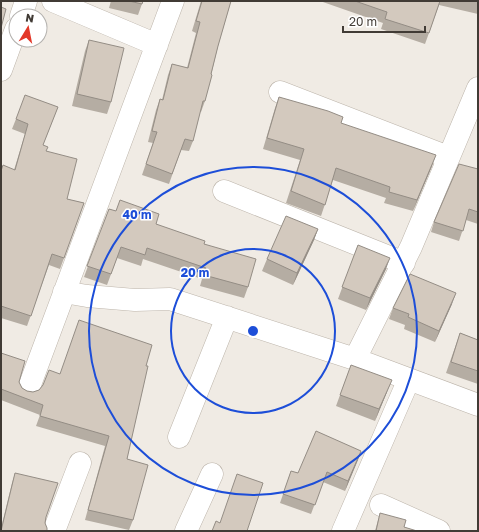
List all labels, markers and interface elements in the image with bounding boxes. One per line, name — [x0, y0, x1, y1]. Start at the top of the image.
north arrow — [8, 8, 48, 48]
scale bar — [343, 8, 425, 34]
text: N — [25, 11, 35, 25]
text: 20 m — [349, 14, 377, 29]
text: 40 m — [123, 207, 151, 222]
text: 20 m — [181, 265, 209, 280]
centre of rings — [246, 324, 260, 338]

